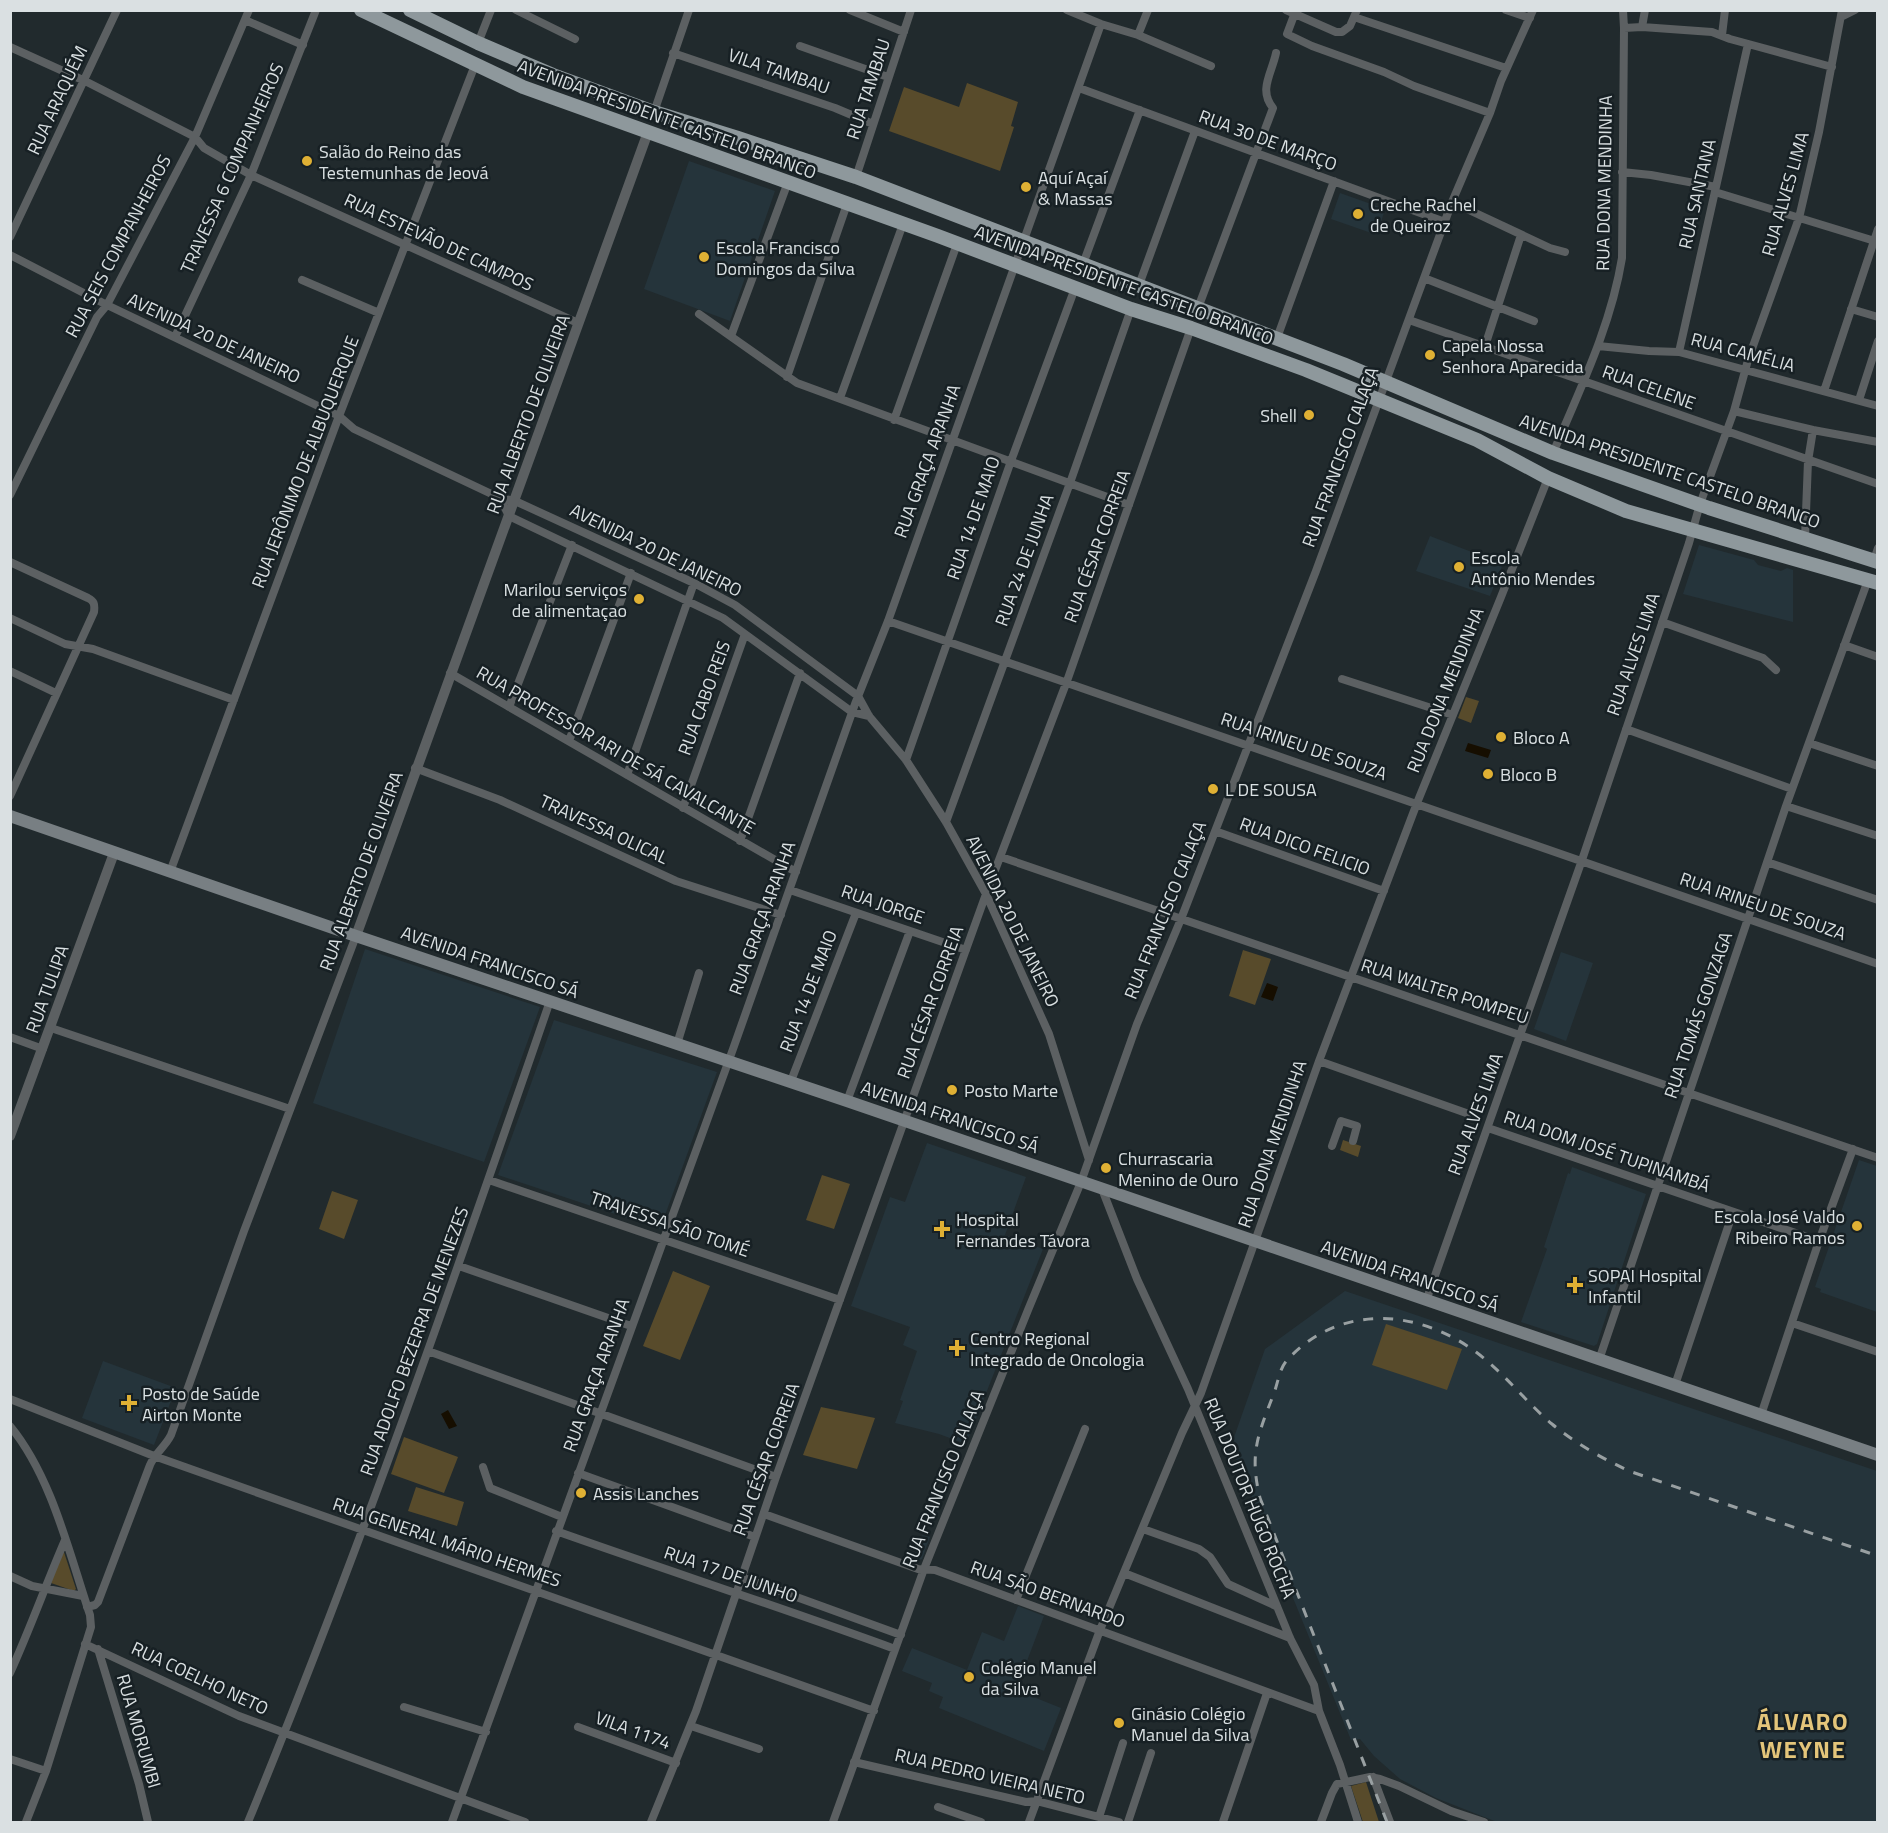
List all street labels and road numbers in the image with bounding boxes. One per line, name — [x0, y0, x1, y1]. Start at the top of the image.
street label: RUA TAMBAU — [839, 35, 897, 143]
street label: RUA ARAQUÉM — [20, 41, 94, 159]
street label: VILA TAMBAU — [725, 41, 833, 101]
street label: AVENIDA PRESIDENTE CASTELO BRANCO — [514, 52, 820, 186]
street label: TRAVESSA 6 COMPANHEIROS — [173, 58, 291, 278]
street label: RUA DONA MENDINHA — [1589, 95, 1619, 271]
street label: RUA 30 DE MARÇO — [1195, 102, 1341, 178]
street label: RUA ALVES LIMA — [1754, 128, 1816, 259]
street label: RUA SANTANA — [1671, 136, 1723, 252]
street label: RUA SEIS COMPANHEIROS — [58, 150, 178, 342]
street label: RUA ESTEVÃO DE CAMPOS — [340, 186, 538, 298]
street label: AVENIDA PRESIDENTE CASTELO BRANCO — [971, 218, 1277, 352]
street label: AVENIDA 20 DE JANEIRO — [123, 286, 305, 390]
street label: RUA ALBERTO DE OLIVEIRA — [479, 310, 577, 518]
street label: RUA CAMÉLIA — [1688, 325, 1798, 379]
street label: RUA JERÔNIMO DE ALBUQUERQUE — [244, 332, 366, 592]
street label: RUA CELENE — [1598, 358, 1700, 416]
street label: RUA FRANCISCO CALAÇA — [1295, 363, 1385, 551]
street label: RUA GRAÇA ARANHA — [887, 380, 967, 542]
street label: AVENIDA PRESIDENTE CASTELO BRANCO — [1516, 407, 1824, 535]
street label: RUA 14 DE MAIO — [939, 453, 1007, 583]
street label: RUA CÉSAR CORREIA — [1057, 465, 1137, 626]
street label: RUA 24 DE JUNHA — [988, 490, 1061, 630]
street label: AVENIDA 20 DE JANEIRO — [565, 497, 747, 603]
street label: RUA ALVES LIMA — [1599, 589, 1667, 719]
street label: RUA DONA MENDINHA — [1400, 603, 1491, 777]
street label: RUA CABO REIS — [671, 637, 737, 759]
street label: RUA PROFESSOR ARI DE SÁ CAVALCANTE — [472, 659, 760, 841]
street label: RUA IRINEU DE SOUZA — [1217, 705, 1391, 787]
street label: RUA ALBERTO DE OLIVEIRA — [312, 767, 410, 975]
street label: TRAVESSA OLICAL — [535, 787, 673, 871]
street label: RUA DICO FELICIO — [1236, 810, 1374, 882]
street label: RUA FRANCISCO CALAÇA — [1117, 817, 1213, 1003]
street label: AVENIDA 20 DE JANEIRO — [960, 830, 1066, 1012]
street label: RUA GRAÇA ARANHA — [722, 837, 802, 999]
street label: RUA IRINEU DE SOUZA — [1676, 865, 1850, 947]
street label: RUA JORGE — [838, 877, 928, 931]
street label: AVENIDA FRANCISCO SÁ — [398, 919, 583, 1005]
street label: RUA CÉSAR CORREIA — [890, 921, 970, 1082]
street label: RUA 14 DE MAIO — [772, 926, 844, 1056]
street label: RUA TOMÁS GONZAGA — [1657, 928, 1739, 1102]
street label: RUA TULIPA — [19, 941, 76, 1037]
street label: RUA WALTER POMPEU — [1358, 951, 1532, 1031]
street label: RUA ALVES LIMA — [1440, 1049, 1510, 1179]
street label: RUA DONA MENDINHA — [1231, 1056, 1313, 1232]
street label: AVENIDA FRANCISCO SÁ — [858, 1074, 1043, 1160]
street label: RUA DOM JOSÉ TUPINAMBÁ — [1500, 1103, 1714, 1199]
street label: TRAVESSA SÃO TOMÉ — [587, 1184, 753, 1264]
street label: RUA ADOLFO BEZERRA DE MENEZES — [353, 1203, 475, 1479]
street label: AVENIDA FRANCISCO SÁ — [1318, 1233, 1503, 1319]
street label: RUA GRAÇA ARANHA — [556, 1294, 636, 1456]
street label: RUA CÉSAR CORREIA — [726, 1378, 806, 1539]
street label: RUA FRANCISCO CALAÇA — [895, 1386, 991, 1572]
street label: RUA DOUTOR HUGO ROCHA — [1197, 1393, 1303, 1603]
street label: RUA GENERAL MÁRIO HERMES — [329, 1490, 565, 1594]
street label: RUA 17 DE JUNHO — [660, 1538, 802, 1610]
street label: RUA SÃO BERNARDO — [967, 1553, 1129, 1635]
street label: RUA COELHO NETO — [127, 1634, 273, 1722]
street label: RUA MORUMBI — [110, 1671, 168, 1791]
street label: VILA 1174 — [591, 1704, 675, 1756]
street label: RUA PEDRO VIEIRA NETO — [892, 1741, 1088, 1811]

